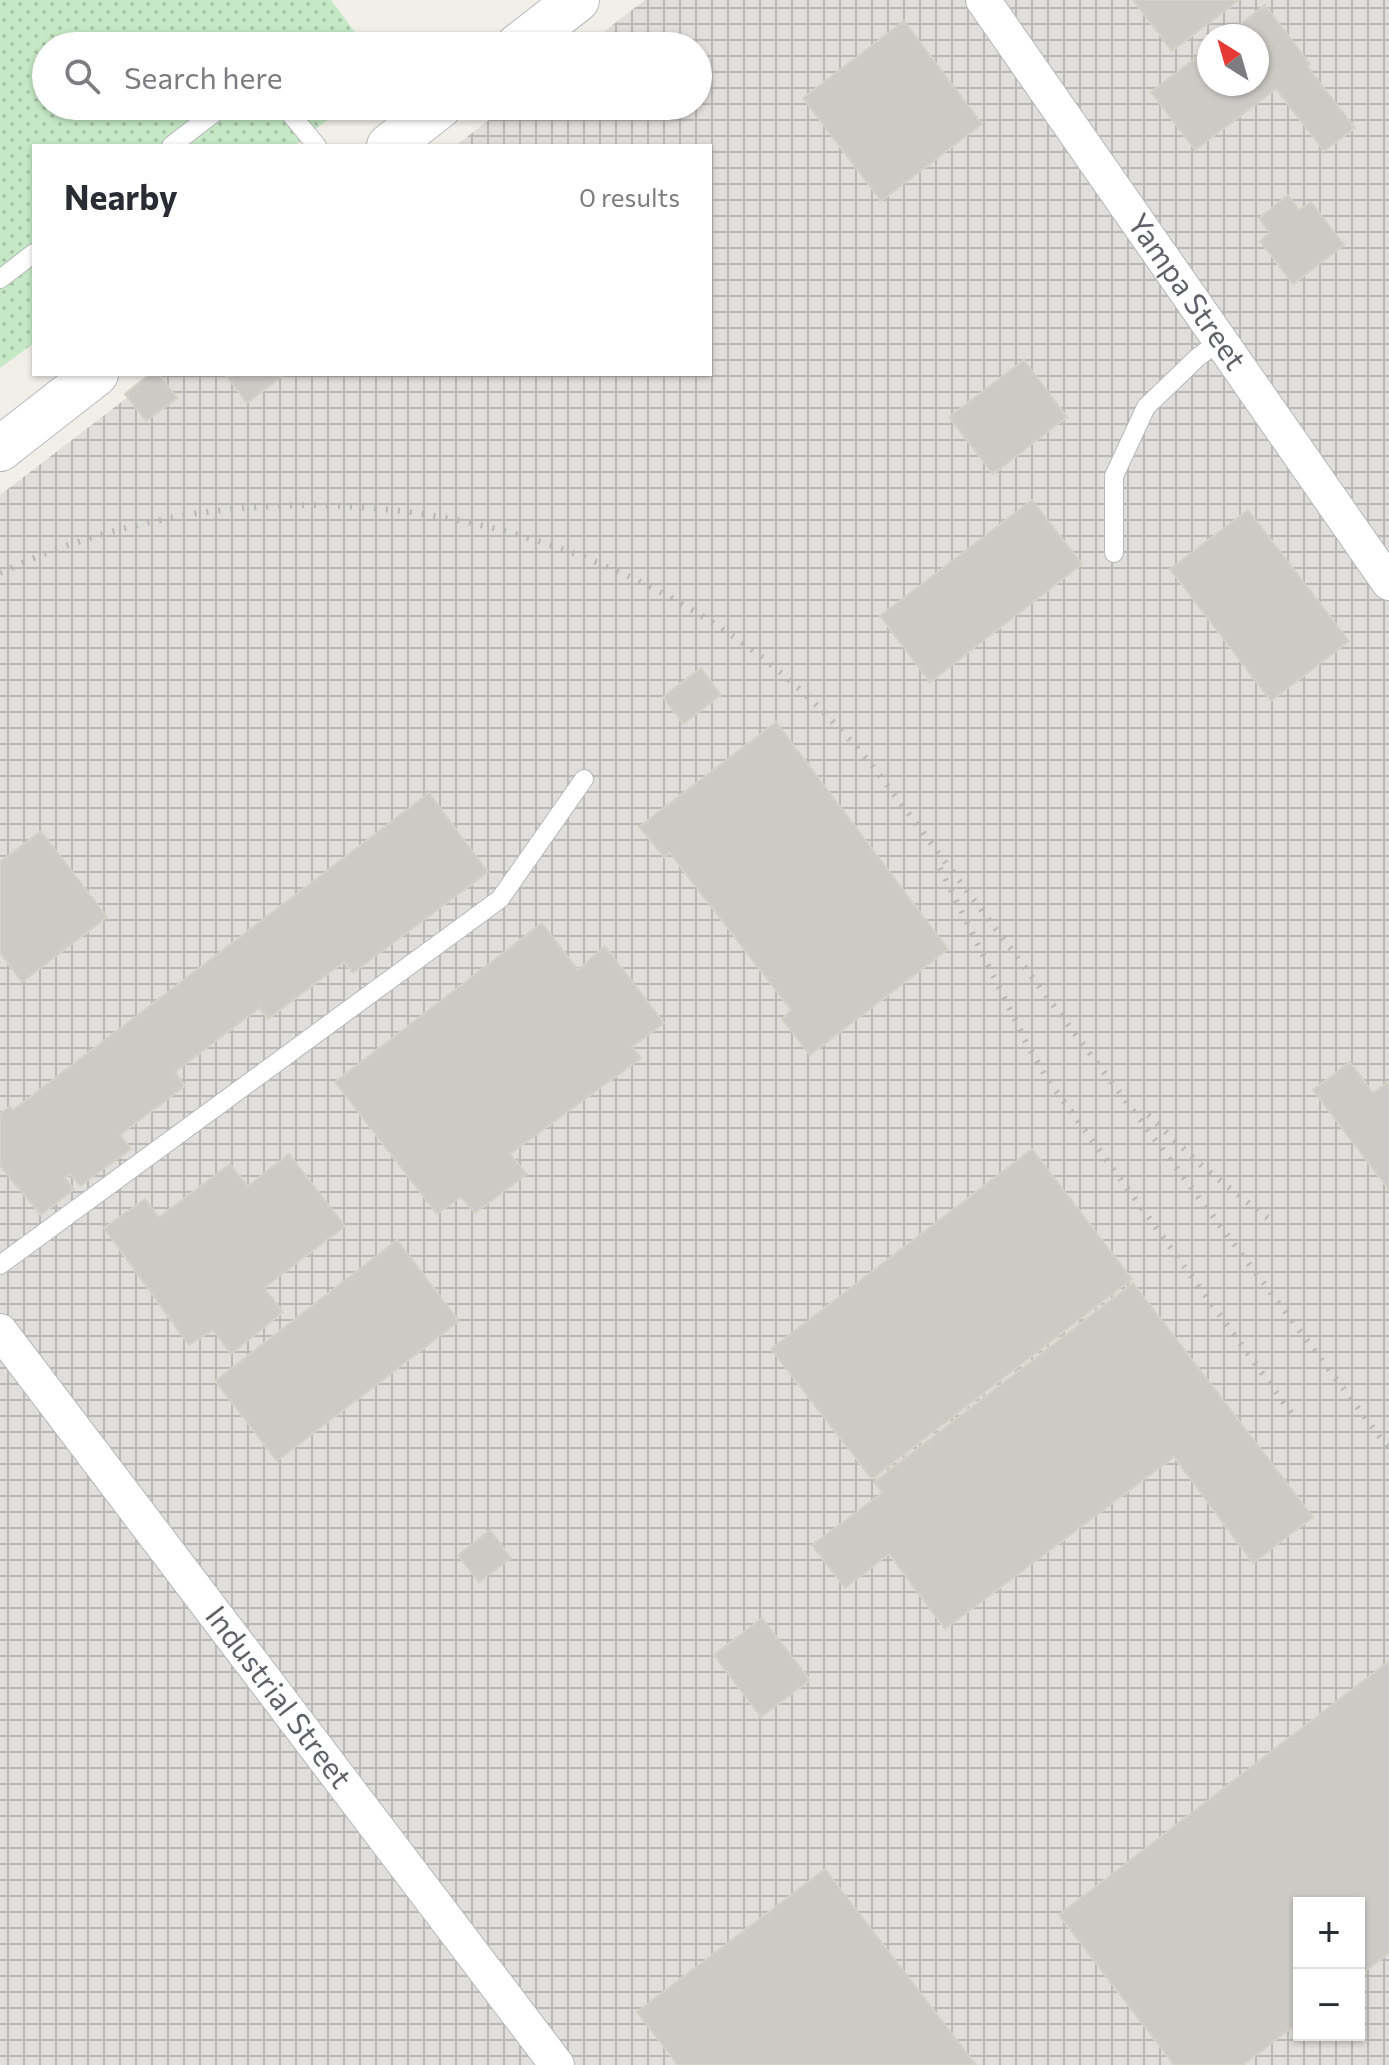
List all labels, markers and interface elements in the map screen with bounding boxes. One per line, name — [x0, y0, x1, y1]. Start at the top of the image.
north arrow — [1197, 24, 1269, 96]
search box — [32, 32, 712, 120]
icon: search — [60, 54, 104, 98]
text: Search here — [124, 58, 283, 95]
text: Nearby — [64, 175, 178, 217]
text: 0 results — [579, 181, 680, 212]
street label: Yampa Street — [1121, 205, 1256, 376]
street label: Industrial Street — [199, 1597, 361, 1794]
map controls — [1293, 1897, 1365, 2041]
button: + — [1293, 1897, 1365, 1969]
button: − — [1293, 1969, 1365, 2041]

